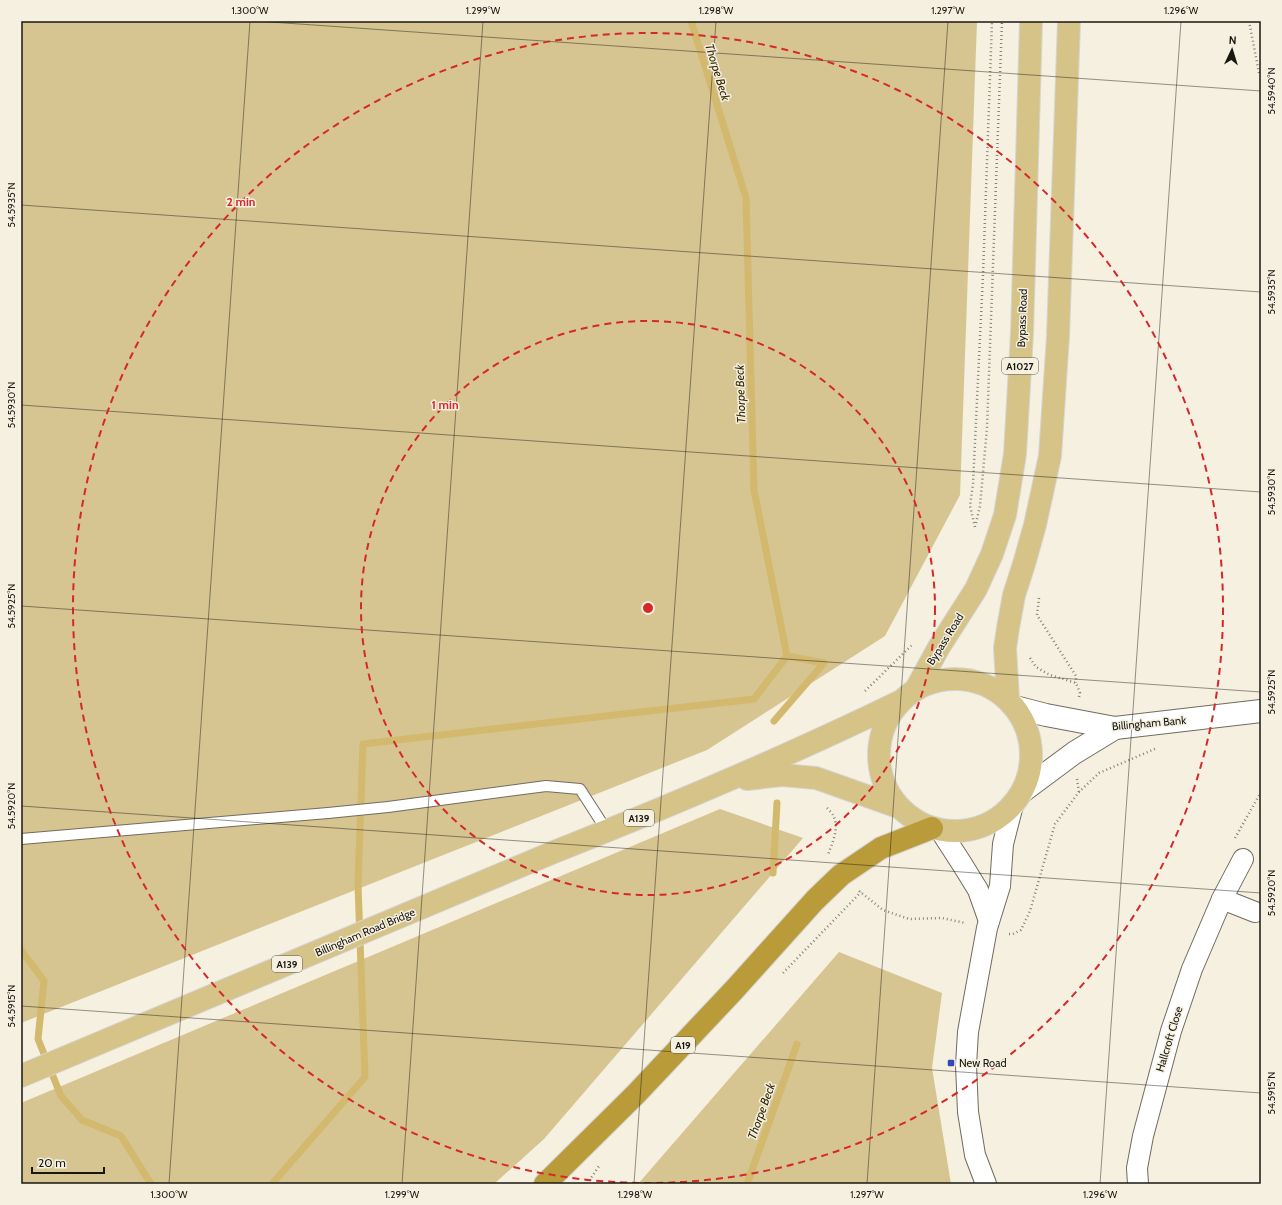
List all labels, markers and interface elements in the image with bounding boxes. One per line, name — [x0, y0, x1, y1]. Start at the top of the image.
text: 1.300°W — [231, 4, 269, 17]
text: 1.299°W — [466, 4, 501, 17]
text: 1.298°W — [699, 4, 734, 17]
text: 1.297°W — [931, 4, 965, 17]
text: 1.296°W — [1164, 4, 1199, 17]
north arrow — [1212, 30, 1252, 70]
text: N — [1228, 33, 1237, 47]
water label: Thorpe Beck — [702, 42, 734, 103]
text: 54.5940°N — [1265, 68, 1278, 114]
text: 54.5935°N — [5, 183, 18, 227]
text: 2 min — [227, 194, 255, 209]
text: 54.5935°N — [1265, 270, 1278, 314]
street label: Bypass Road — [1014, 288, 1030, 348]
road number: A1027 — [1002, 358, 1038, 374]
water label: Thorpe Beck — [731, 364, 749, 424]
text: 54.5930°N — [5, 382, 18, 428]
text: 1 min — [431, 397, 459, 412]
text: 54.5930°N — [1265, 469, 1278, 515]
text: 54.5925°N — [5, 584, 18, 628]
centre of rings — [641, 601, 655, 615]
street label: Bypass Road — [923, 610, 967, 668]
text: 54.5925°N — [1265, 670, 1278, 714]
street label: Billingham Bank — [1111, 713, 1187, 733]
text: 54.5920°N — [5, 783, 18, 829]
road number: A139 — [624, 810, 654, 826]
text: 54.5920°N — [1265, 870, 1278, 916]
street label: Billingham Road Bridge — [313, 904, 417, 959]
road number: A139 — [272, 956, 302, 972]
text: 54.5915°N — [5, 985, 18, 1027]
street label: Hallcroft Close — [1152, 1004, 1186, 1073]
road number: A19 — [671, 1037, 695, 1053]
place label: New Road — [959, 1056, 1007, 1070]
marker: New Road — [946, 1058, 956, 1068]
text: 54.5915°N — [1265, 1072, 1278, 1114]
water label: Thorpe Beck — [744, 1080, 778, 1141]
scale bar — [32, 1149, 104, 1175]
text: 20 m — [38, 1155, 66, 1170]
text: 1.300°W — [150, 1188, 188, 1201]
text: 1.299°W — [385, 1188, 420, 1201]
text: 1.298°W — [618, 1188, 653, 1201]
text: 1.297°W — [850, 1188, 884, 1201]
text: 1.296°W — [1083, 1188, 1118, 1201]

